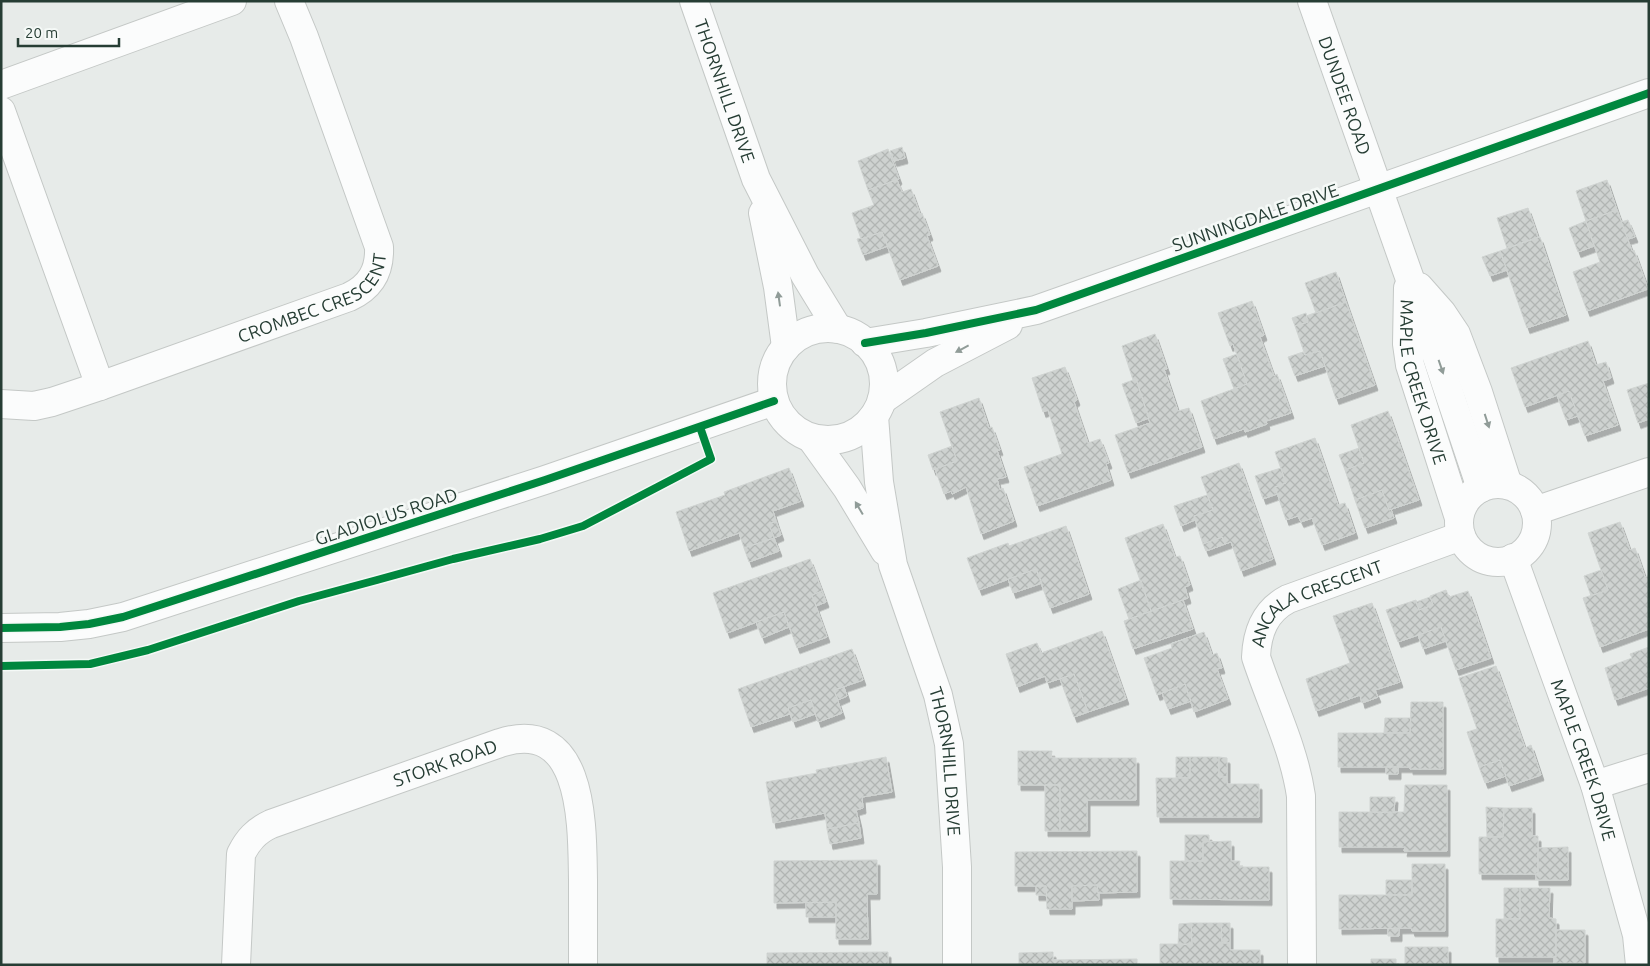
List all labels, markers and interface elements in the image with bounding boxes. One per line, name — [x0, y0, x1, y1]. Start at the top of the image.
scale bar — [18, 15, 119, 47]
street label: THORNHILL DRIVE — [691, 16, 759, 165]
text: 20 m — [25, 24, 58, 41]
street label: DUNDEE ROAD — [1315, 33, 1375, 157]
street label: SUNNINGDALE DRIVE — [1169, 179, 1341, 255]
street label: CROMBEC CRESCENT — [235, 252, 389, 346]
one-way arrow — [775, 290, 783, 306]
street label: MAPLE CREEK DRIVE — [1397, 299, 1451, 467]
one-way arrow — [954, 345, 969, 353]
one-way arrow — [1438, 360, 1445, 375]
one-way arrow — [1484, 413, 1492, 428]
street label: GLADIOLUS ROAD — [312, 483, 460, 549]
one-way arrow — [854, 502, 863, 515]
street label: ANCALA CRESCENT — [1247, 556, 1385, 649]
street label: MAPLE CREEK DRIVE — [1548, 676, 1620, 843]
street label: THORNHILL DRIVE — [926, 684, 965, 836]
street label: STORK ROAD — [390, 735, 500, 790]

